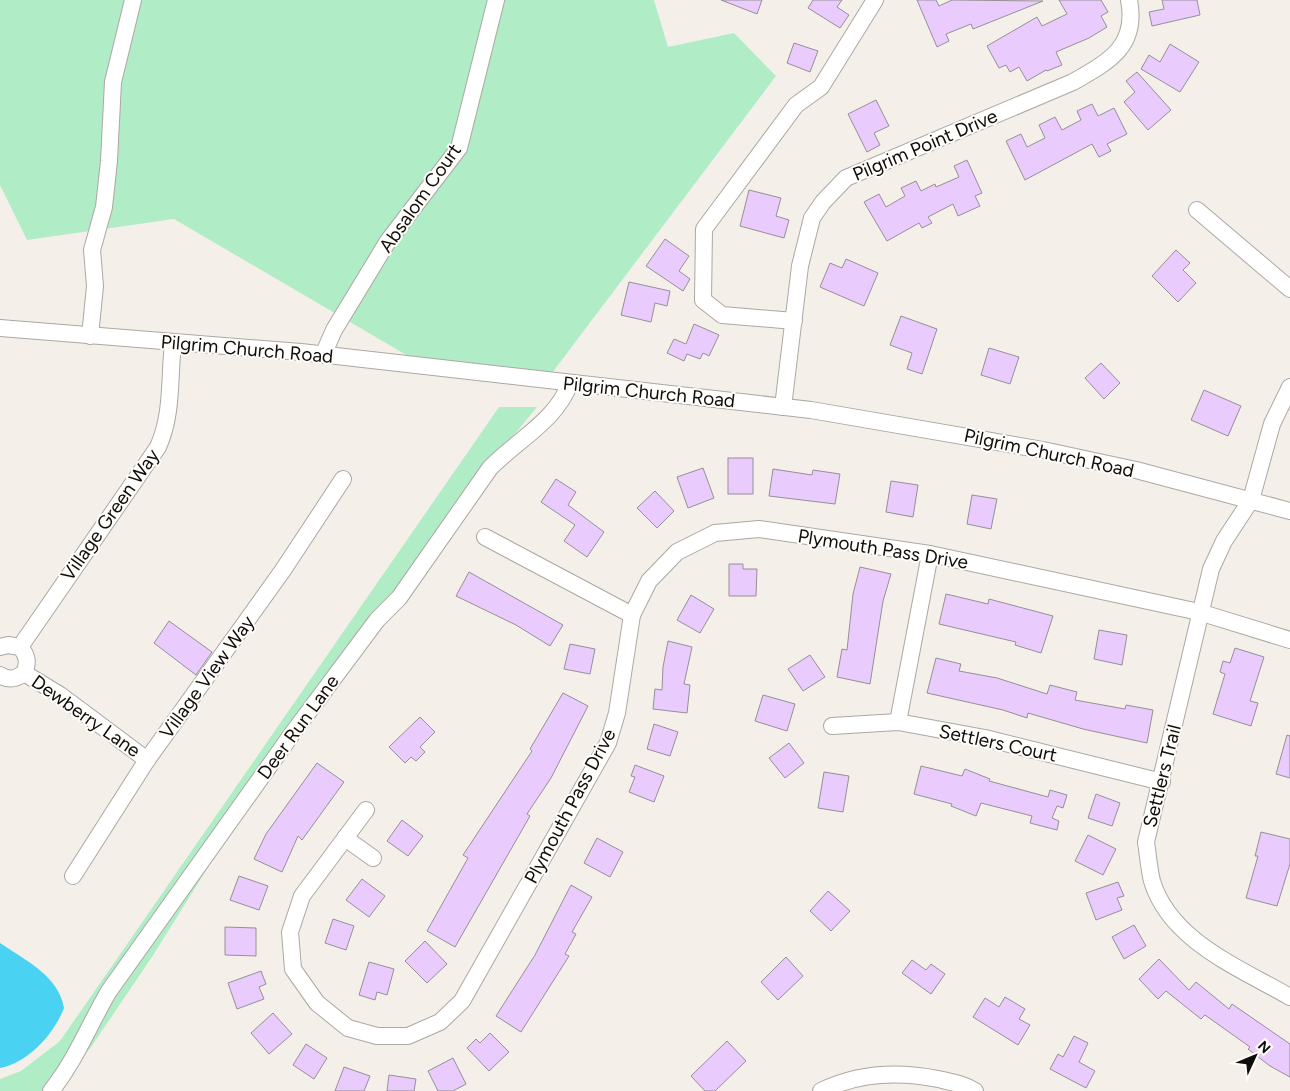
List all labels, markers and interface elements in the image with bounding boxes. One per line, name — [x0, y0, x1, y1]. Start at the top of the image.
street label: Pilgrim Point Drive — [849, 104, 1001, 186]
street label: Absalom Court — [374, 139, 466, 257]
street label: Pilgrim Church Road — [160, 330, 334, 368]
street label: Pilgrim Church Road — [562, 372, 736, 412]
street label: Pilgrim Church Road — [962, 424, 1136, 482]
street label: Village Green Way — [56, 445, 164, 585]
street label: Plymouth Pass Drive — [796, 524, 970, 574]
street label: Village View Way — [155, 611, 259, 743]
street label: Dewberry Lane — [27, 670, 145, 762]
street label: Deer Run Lane — [252, 670, 344, 784]
street label: Settlers Court — [937, 719, 1059, 767]
street label: Settlers Trail — [1138, 722, 1186, 830]
street label: Plymouth Pass Drive — [519, 725, 621, 887]
north arrow — [1230, 1031, 1280, 1081]
text: N — [1254, 1038, 1274, 1057]

